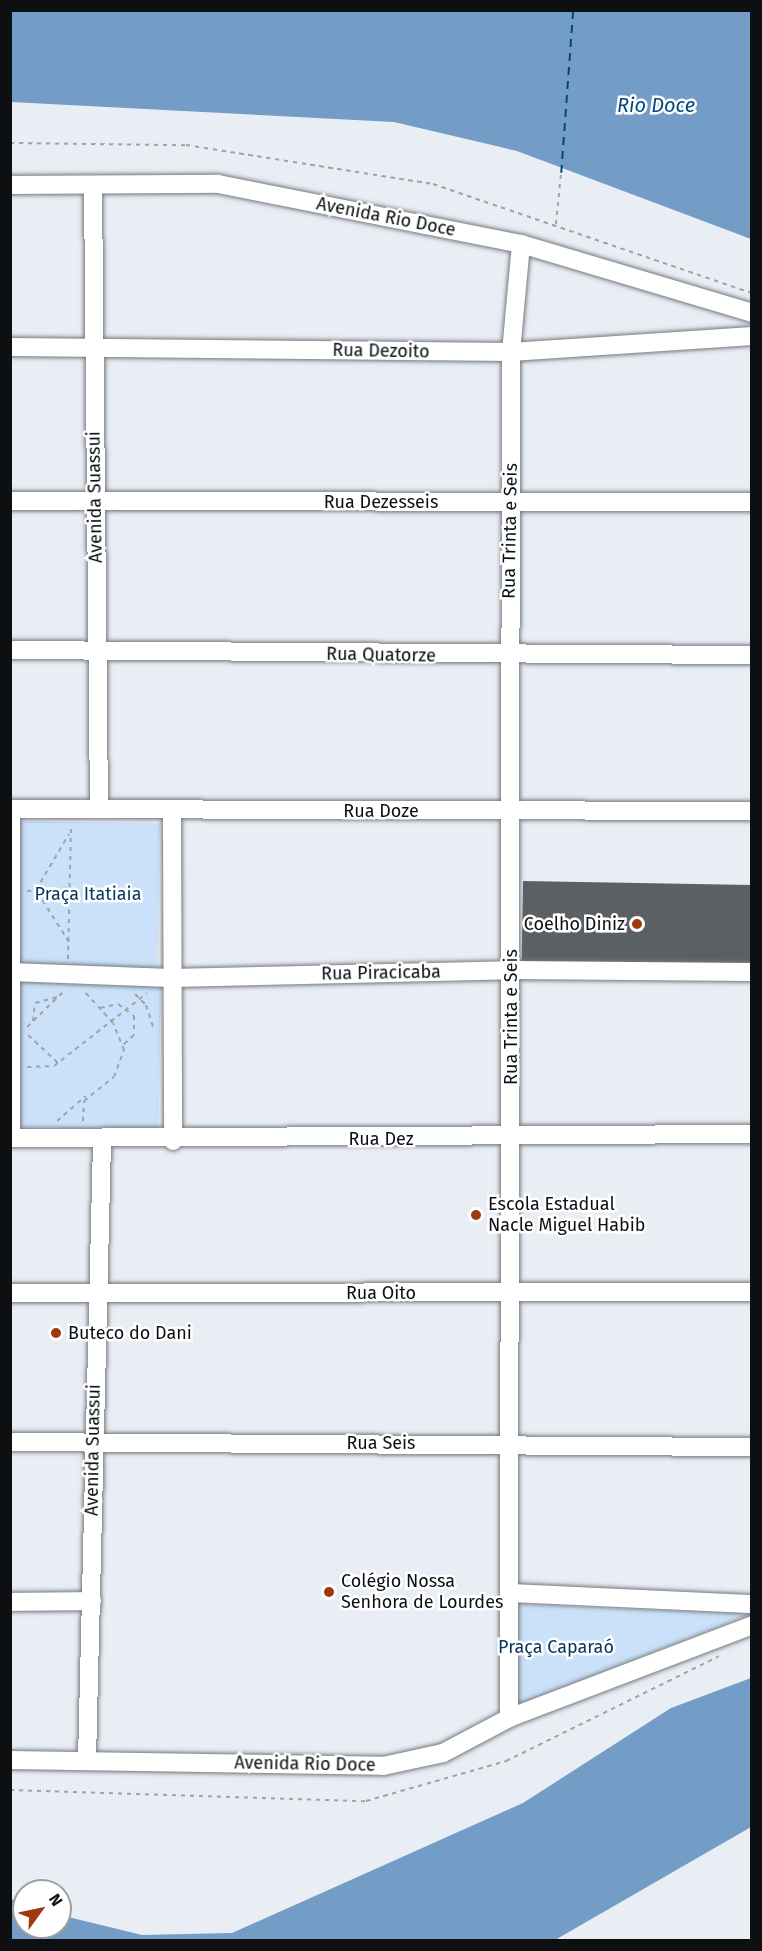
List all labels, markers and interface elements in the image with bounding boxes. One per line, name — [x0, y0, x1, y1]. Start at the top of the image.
water label: Rio Doce — [617, 93, 695, 117]
street label: Avenida Rio Doce — [315, 193, 457, 241]
street label: Rua Dezoito — [332, 339, 430, 363]
street label: Avenida Suassui — [83, 431, 107, 563]
street label: Rua Trinta e Seis — [498, 463, 522, 599]
street label: Rua Dezesseis — [324, 491, 438, 513]
street label: Rua Quatorze — [326, 643, 436, 667]
street label: Rua Doze — [343, 800, 419, 822]
park label: Praça Itatiaia — [35, 883, 141, 905]
place label: Coelho Diniz — [524, 913, 625, 935]
marker: Coelho Diniz — [630, 917, 644, 931]
street label: Rua Trinta e Seis — [500, 949, 522, 1085]
street label: Rua Piracicaba — [321, 961, 441, 985]
street label: Rua Dez — [348, 1128, 414, 1150]
place label: Escola Estadual Nacle Miguel Habib — [488, 1194, 646, 1236]
marker: Escola Estadual Nacle Miguel Habib — [469, 1208, 483, 1222]
street label: Rua Oito — [346, 1282, 416, 1304]
place label: Buteco do Dani — [68, 1322, 192, 1344]
marker: Buteco do Dani — [49, 1326, 63, 1340]
street label: Avenida Suassui — [81, 1384, 105, 1516]
street label: Rua Seis — [346, 1432, 416, 1454]
place label: Colégio Nossa Senhora de Lourdes — [341, 1571, 503, 1614]
marker: Colégio Nossa Senhora de Lourdes — [322, 1585, 336, 1599]
park label: Praça Caparaó — [498, 1636, 614, 1658]
street label: Avenida Rio Doce — [234, 1752, 376, 1776]
north arrow — [12, 1879, 72, 1939]
text: N — [45, 1890, 67, 1910]

